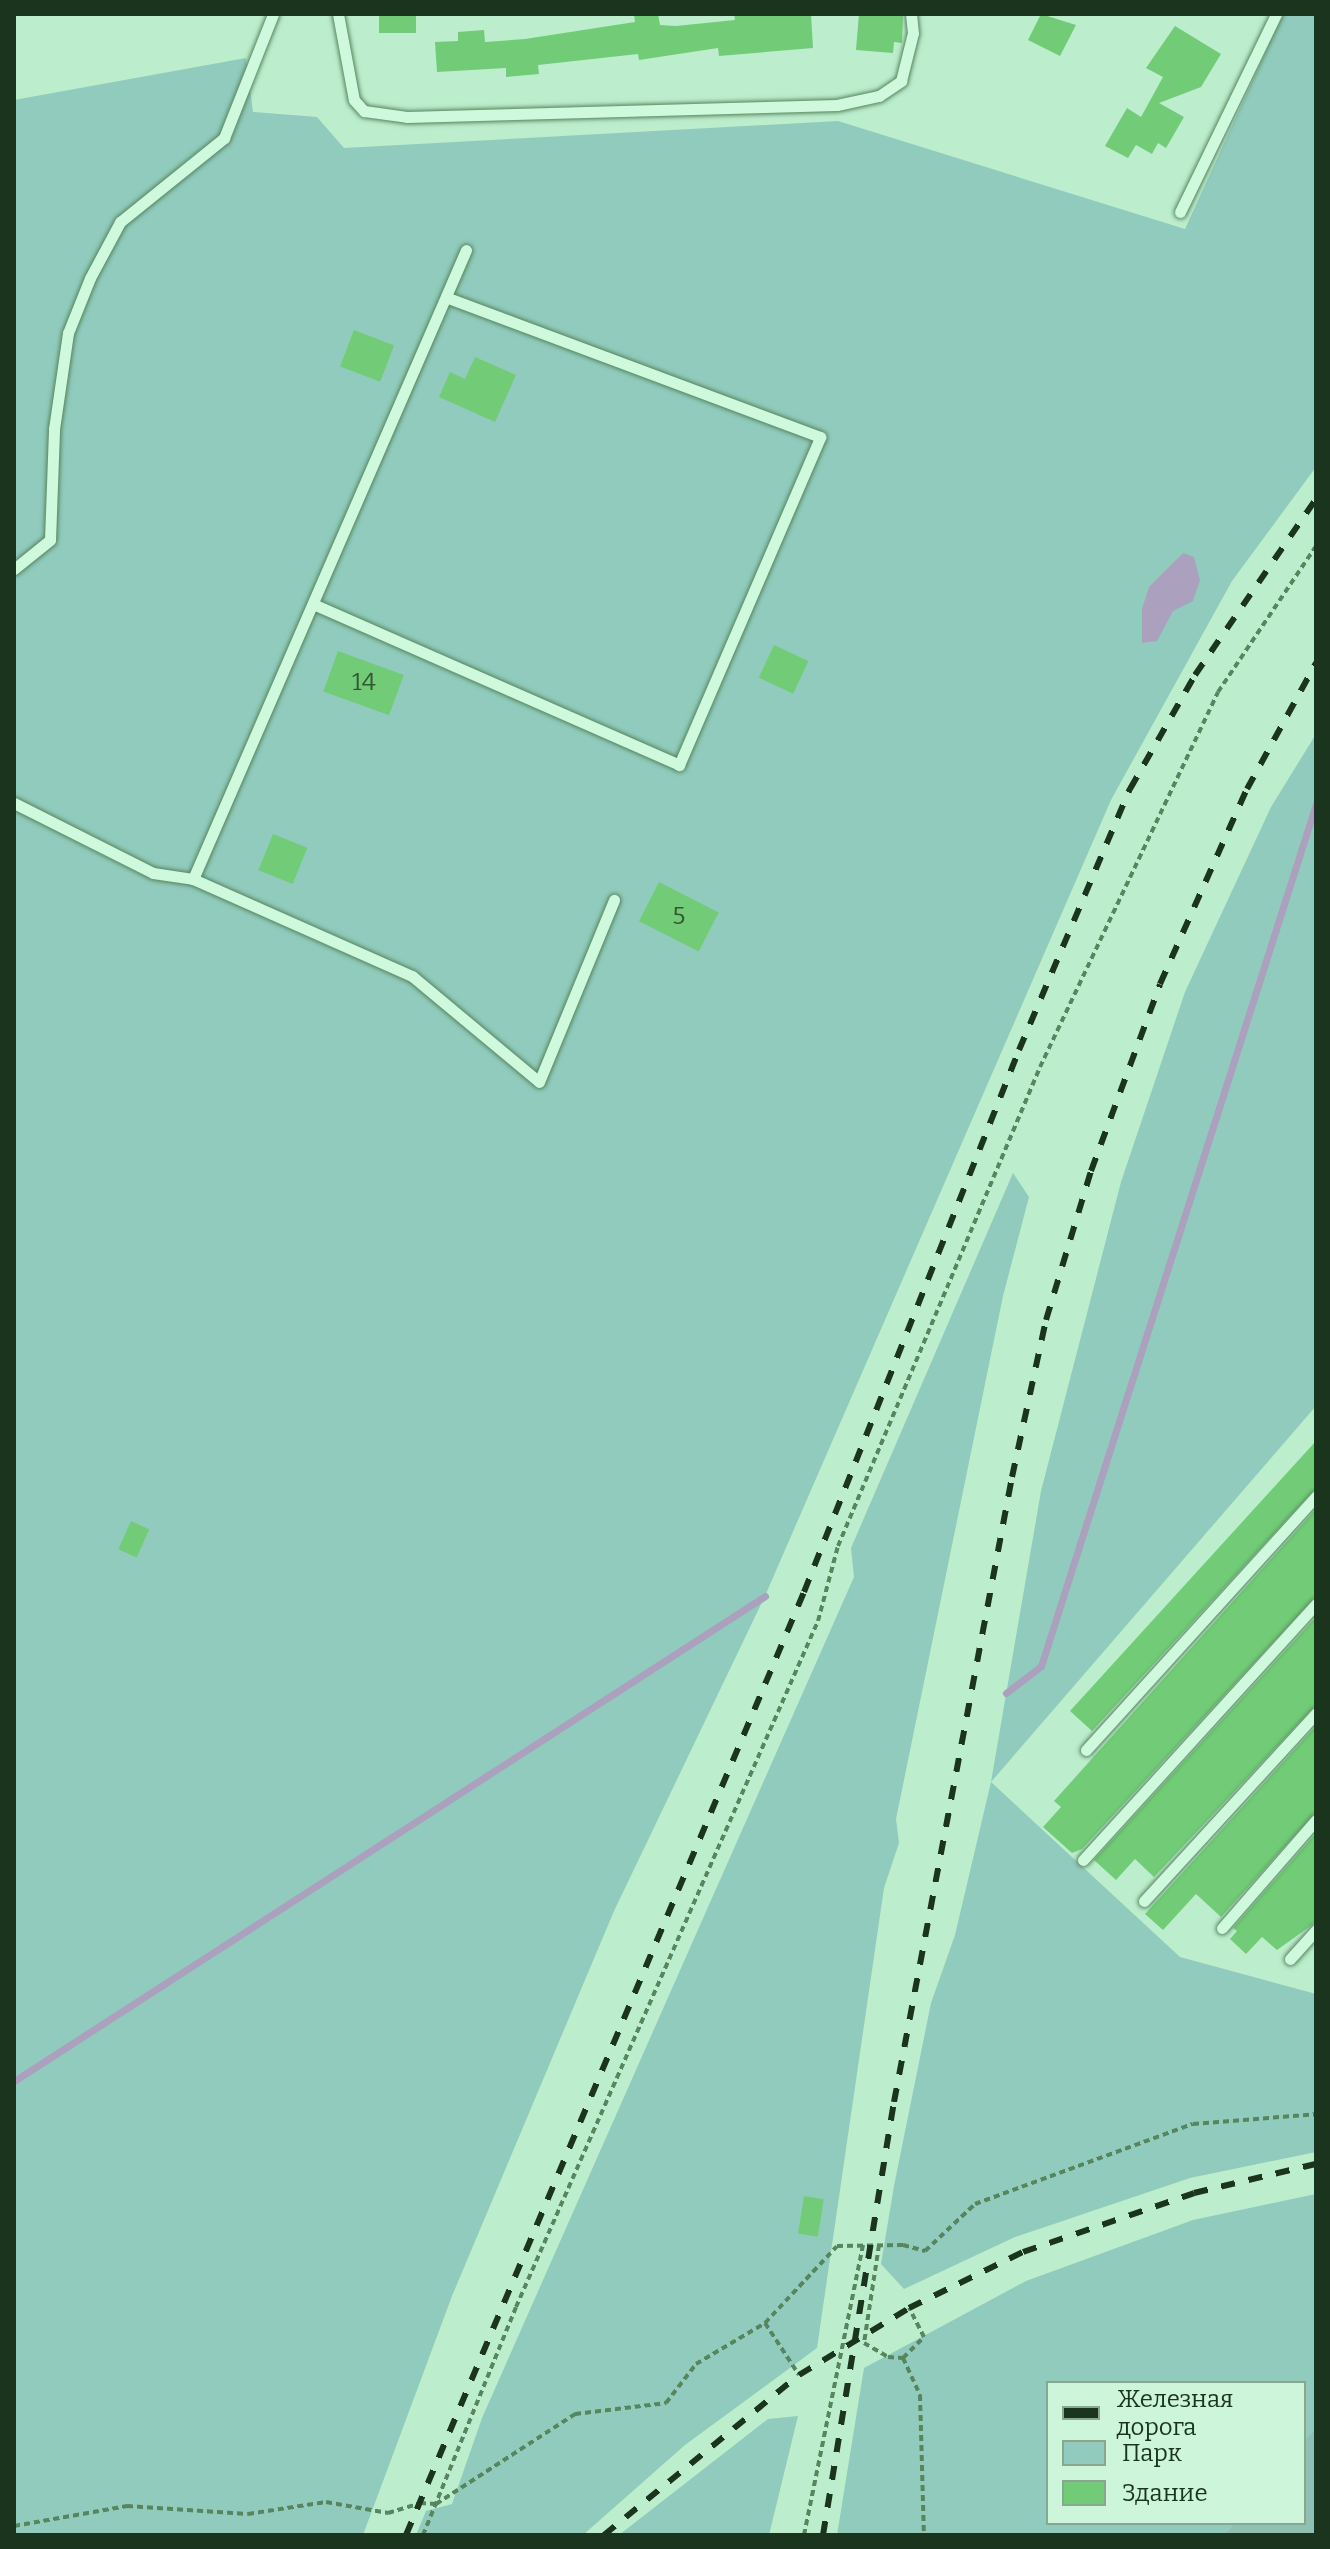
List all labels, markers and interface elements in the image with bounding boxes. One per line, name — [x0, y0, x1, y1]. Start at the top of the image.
house number: 14 — [352, 669, 376, 697]
house number: 5 — [673, 903, 685, 931]
legend — [1046, 2381, 1306, 2525]
text: Железная дорога — [1116, 2385, 1233, 2441]
text: Парк — [1122, 2439, 1182, 2467]
text: Здание — [1122, 2479, 1208, 2507]

